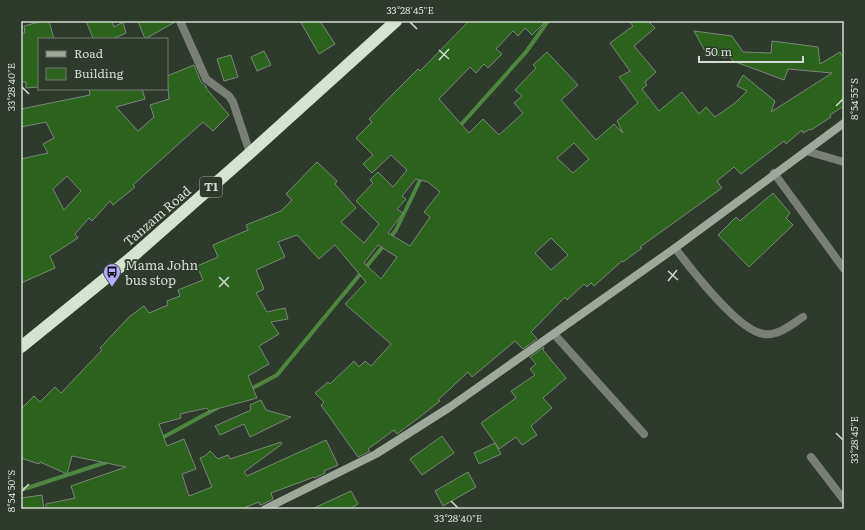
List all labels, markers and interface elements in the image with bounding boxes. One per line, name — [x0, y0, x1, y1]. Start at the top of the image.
text: 33°28'45"E — [386, 2, 434, 17]
legend — [38, 38, 168, 90]
scale bar — [699, 38, 803, 64]
text: 50 m — [705, 42, 732, 60]
text: Road — [74, 44, 104, 62]
text: 33°28'40"E — [3, 63, 18, 111]
text: Building — [74, 64, 124, 82]
text: 8°54'55"S — [846, 78, 861, 120]
road number: T1 — [200, 177, 222, 197]
street label: Tanzam Road — [119, 181, 195, 250]
place label: Mama John bus stop — [125, 255, 198, 289]
bus stop icon: Mama John bus stop — [102, 262, 122, 287]
text: 33°28'45"E — [846, 416, 861, 464]
text: 8°54'50"S — [3, 470, 18, 512]
text: 33°28'40"E — [434, 510, 482, 525]

